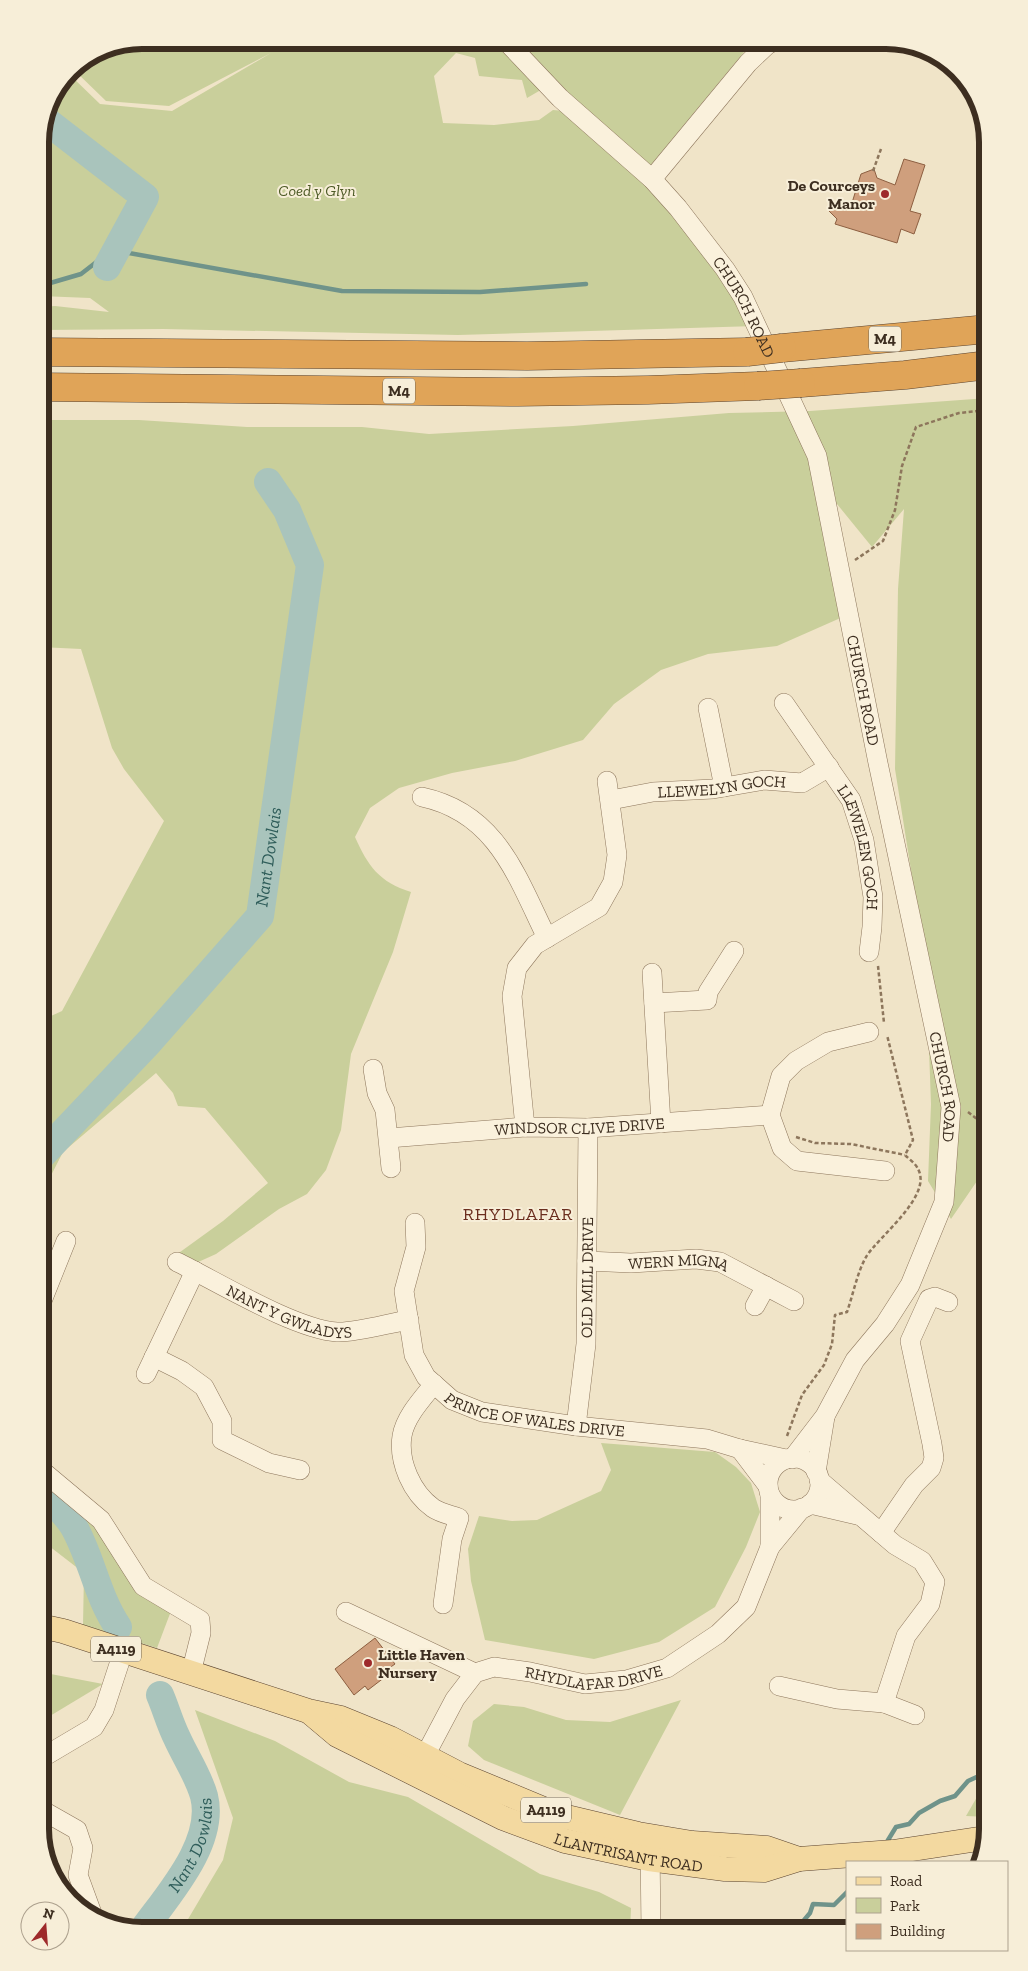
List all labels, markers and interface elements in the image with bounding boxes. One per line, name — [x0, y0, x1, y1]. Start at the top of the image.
place label: De Courceys Manor — [787, 176, 875, 213]
park label: Coed y Glyn — [278, 181, 356, 200]
marker: De Courceys Manor — [879, 188, 891, 200]
street label: CHURCH ROAD — [709, 253, 779, 361]
road number: M4 — [869, 326, 901, 352]
road number: M4 — [383, 378, 415, 404]
street label: CHURCH ROAD — [843, 633, 883, 747]
street label: LLEWELYN GOCH — [657, 771, 787, 802]
street label: LLEWELEN GOCH — [833, 781, 882, 911]
water label: Nant Dowlais — [250, 806, 286, 908]
street label: CHURCH ROAD — [925, 1030, 960, 1143]
street label: WINDSOR CLIVE DRIVE — [494, 1114, 665, 1139]
district label: RHYDLAFAR — [463, 1203, 573, 1225]
street label: OLD MILL DRIVE — [577, 1217, 597, 1338]
street label: WERN MIGNA — [628, 1250, 733, 1276]
street label: NANT Y GWLADYS — [223, 1281, 353, 1342]
street label: PRINCE OF WALES DRIVE — [440, 1389, 626, 1441]
road number: A4119 — [91, 1636, 141, 1662]
place label: Little Haven Nursery — [378, 1645, 465, 1682]
marker: Little Haven Nursery — [362, 1657, 374, 1669]
street label: RHYDLAFAR DRIVE — [524, 1661, 665, 1694]
water label: Nant Dowlais — [163, 1796, 217, 1897]
road number: A4119 — [521, 1798, 571, 1822]
street label: LLANTRISANT ROAD — [551, 1829, 704, 1876]
legend — [846, 1861, 1008, 1951]
text: Road — [890, 1872, 923, 1890]
text: Park — [890, 1897, 920, 1915]
north arrow — [20, 1901, 70, 1951]
text: N — [41, 1904, 57, 1924]
text: Building — [890, 1922, 945, 1940]

